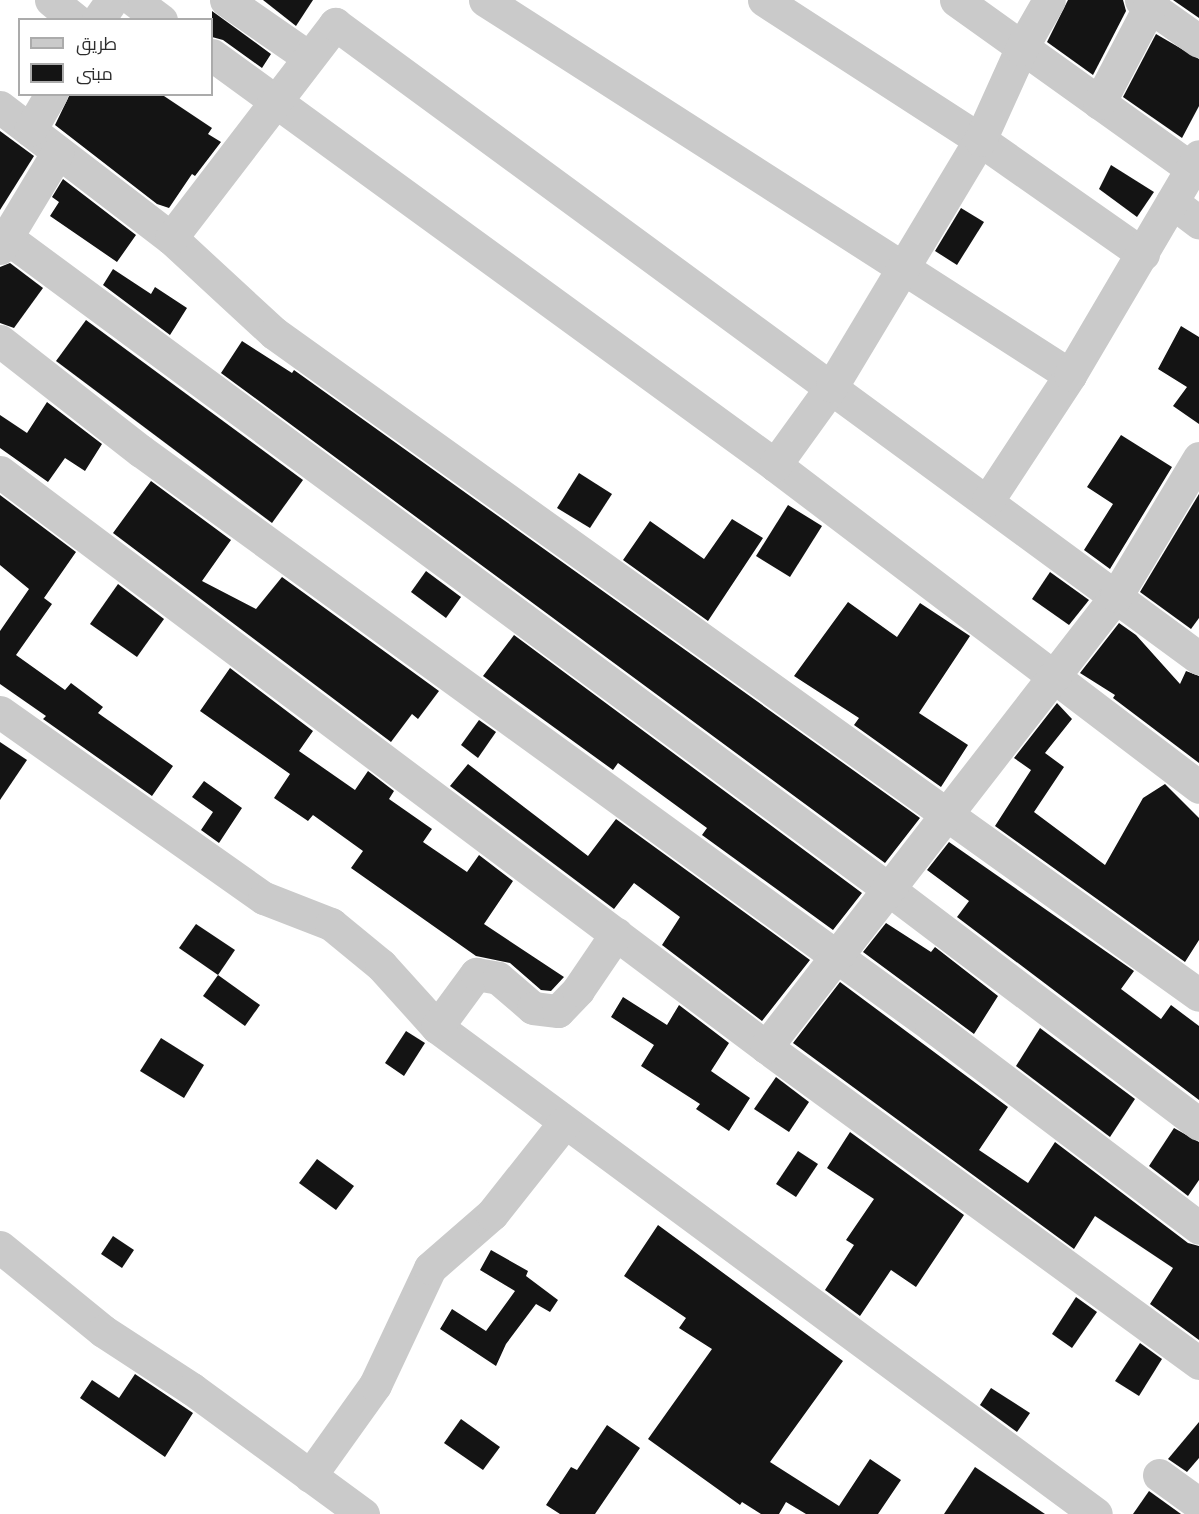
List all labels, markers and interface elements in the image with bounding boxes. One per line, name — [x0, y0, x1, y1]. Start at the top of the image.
legend — [18, 18, 213, 96]
text: طريق — [76, 31, 117, 55]
text: مبنى — [76, 61, 113, 85]

